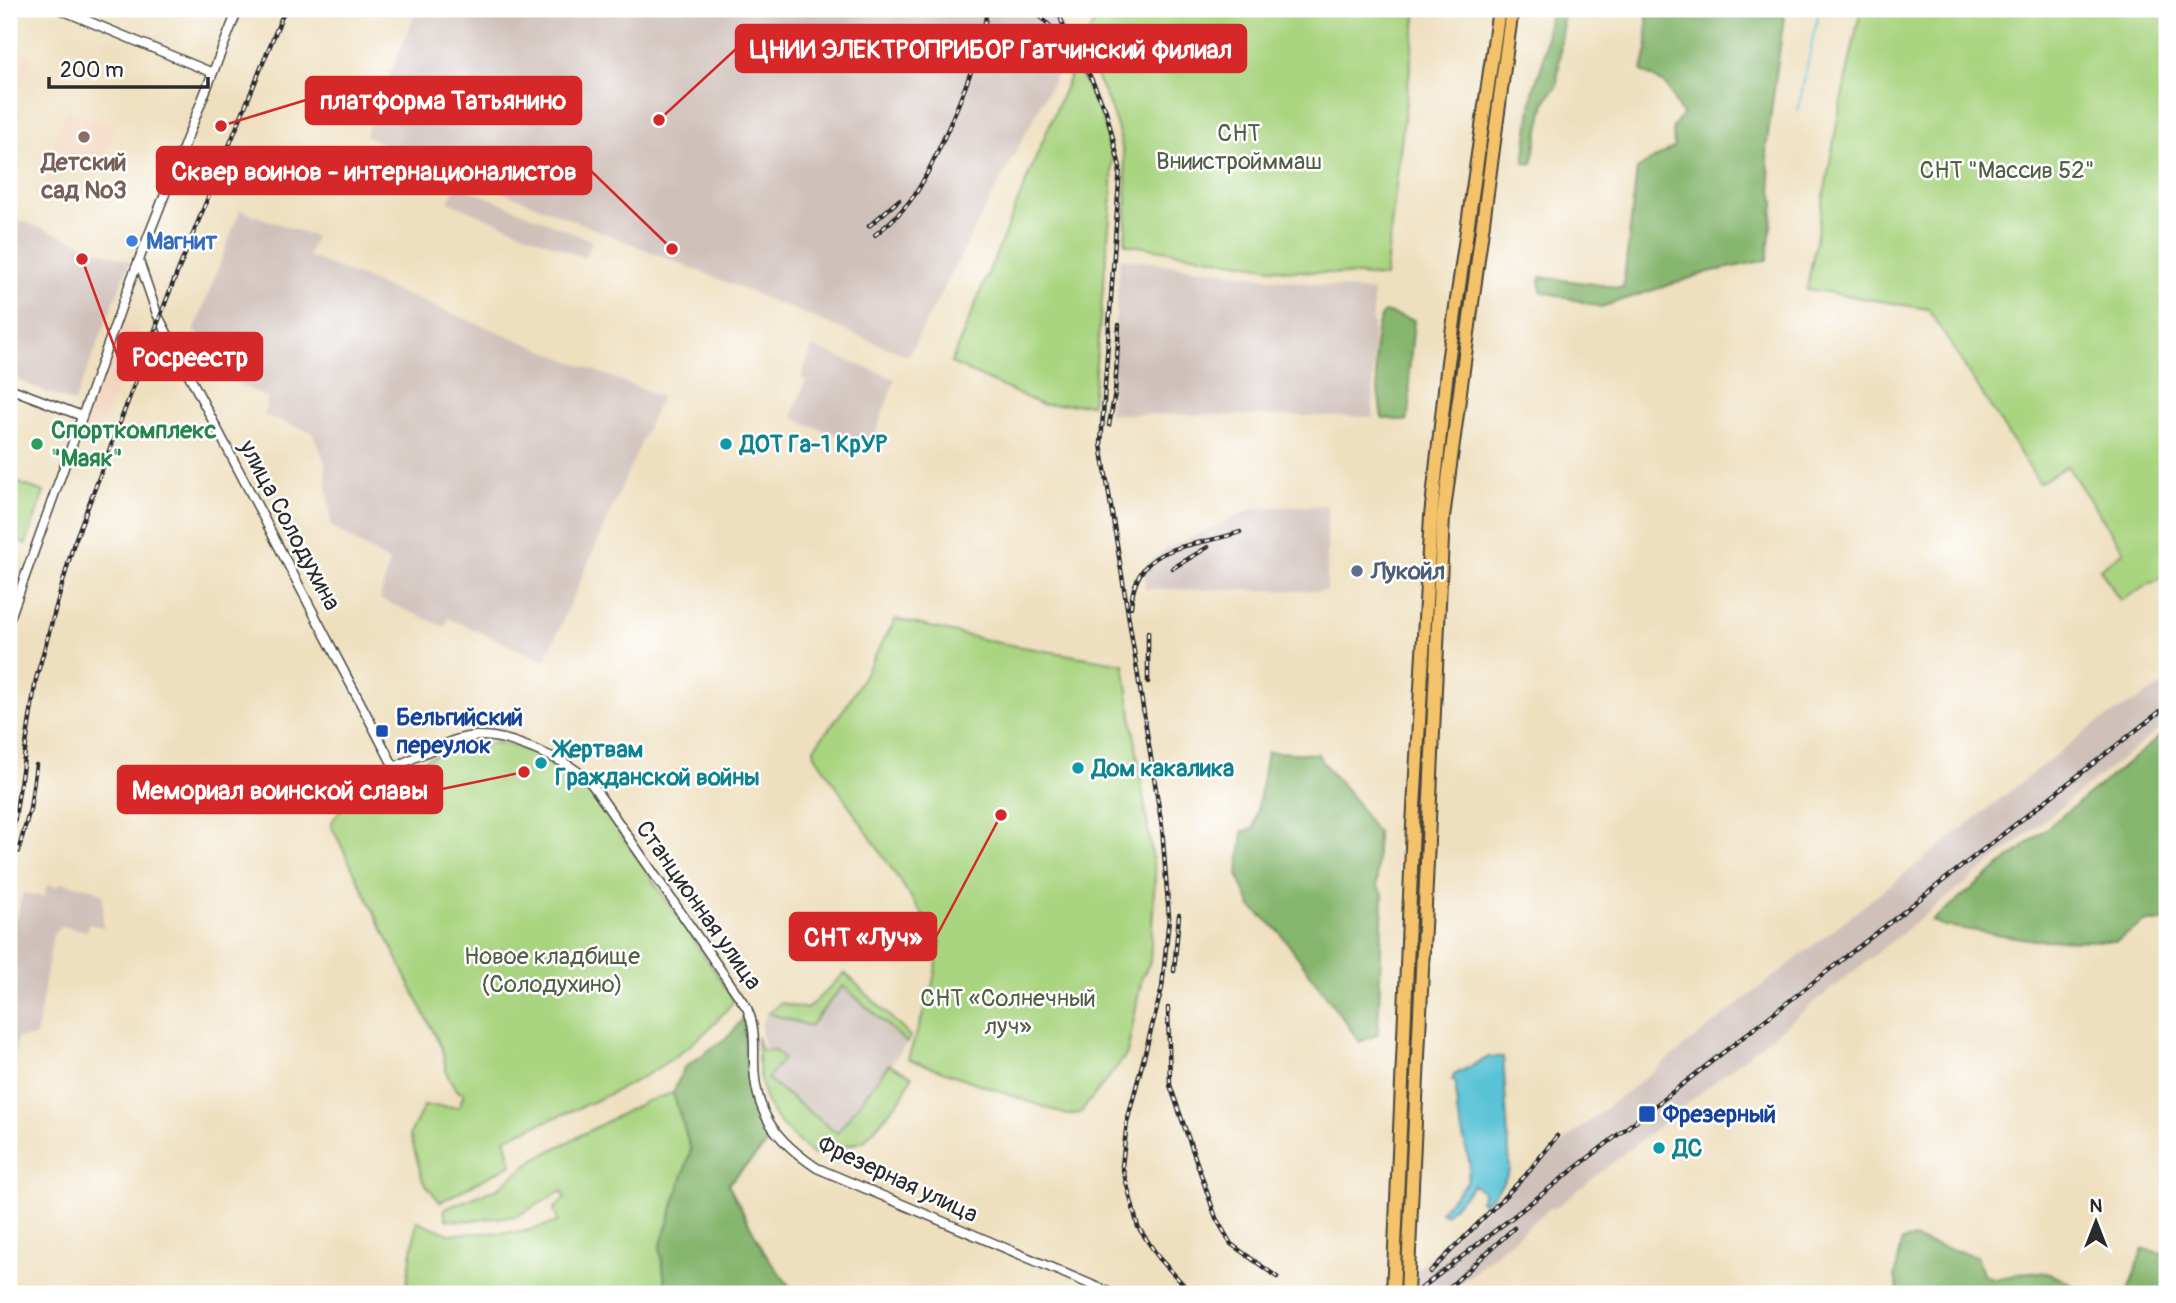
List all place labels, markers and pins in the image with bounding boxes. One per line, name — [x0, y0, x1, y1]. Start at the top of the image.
callout: ЦНИИ ЭЛЕКТРОПРИБОР Гатчинский филиал — [736, 25, 1246, 72]
callout: платформа Татьянино — [306, 77, 581, 124]
marker: Детский сад №3 — [76, 129, 92, 145]
callout: Сквер воинов - интернационалистов — [157, 147, 591, 194]
place label: Детский сад №3 — [39, 148, 127, 205]
place label: Магнит — [146, 227, 218, 256]
marker: Магнит — [124, 233, 140, 249]
callout: Росреестр — [118, 333, 262, 380]
place label: Спорткомплекс "Маяк" — [51, 416, 217, 473]
place label: ДОТ Га-1 КрУР — [738, 430, 888, 459]
marker: Спорткомплекс "Маяк" — [29, 436, 45, 452]
marker: ДОТ Га-1 КрУР — [718, 436, 734, 452]
place label: Лукойл — [1370, 557, 1445, 586]
marker: Лукойл — [1349, 563, 1365, 579]
place label: Бельгийский переулок — [396, 703, 523, 760]
marker: Бельгийский переулок — [374, 723, 390, 739]
place label: Жертвам Гражданской войны — [551, 735, 760, 792]
place label: Дом какалика — [1090, 754, 1234, 783]
marker: Жертвам Гражданской войны — [533, 755, 549, 771]
marker: Дом какалика — [1070, 760, 1086, 776]
callout: Мемориал воинской славы — [118, 766, 442, 813]
callout: СНТ «Луч» — [790, 913, 936, 960]
place label: Фрезерный — [1662, 1100, 1776, 1129]
marker: Фрезерный — [1637, 1104, 1657, 1124]
place label: ДС — [1671, 1134, 1702, 1163]
marker: ДС — [1651, 1140, 1667, 1156]

